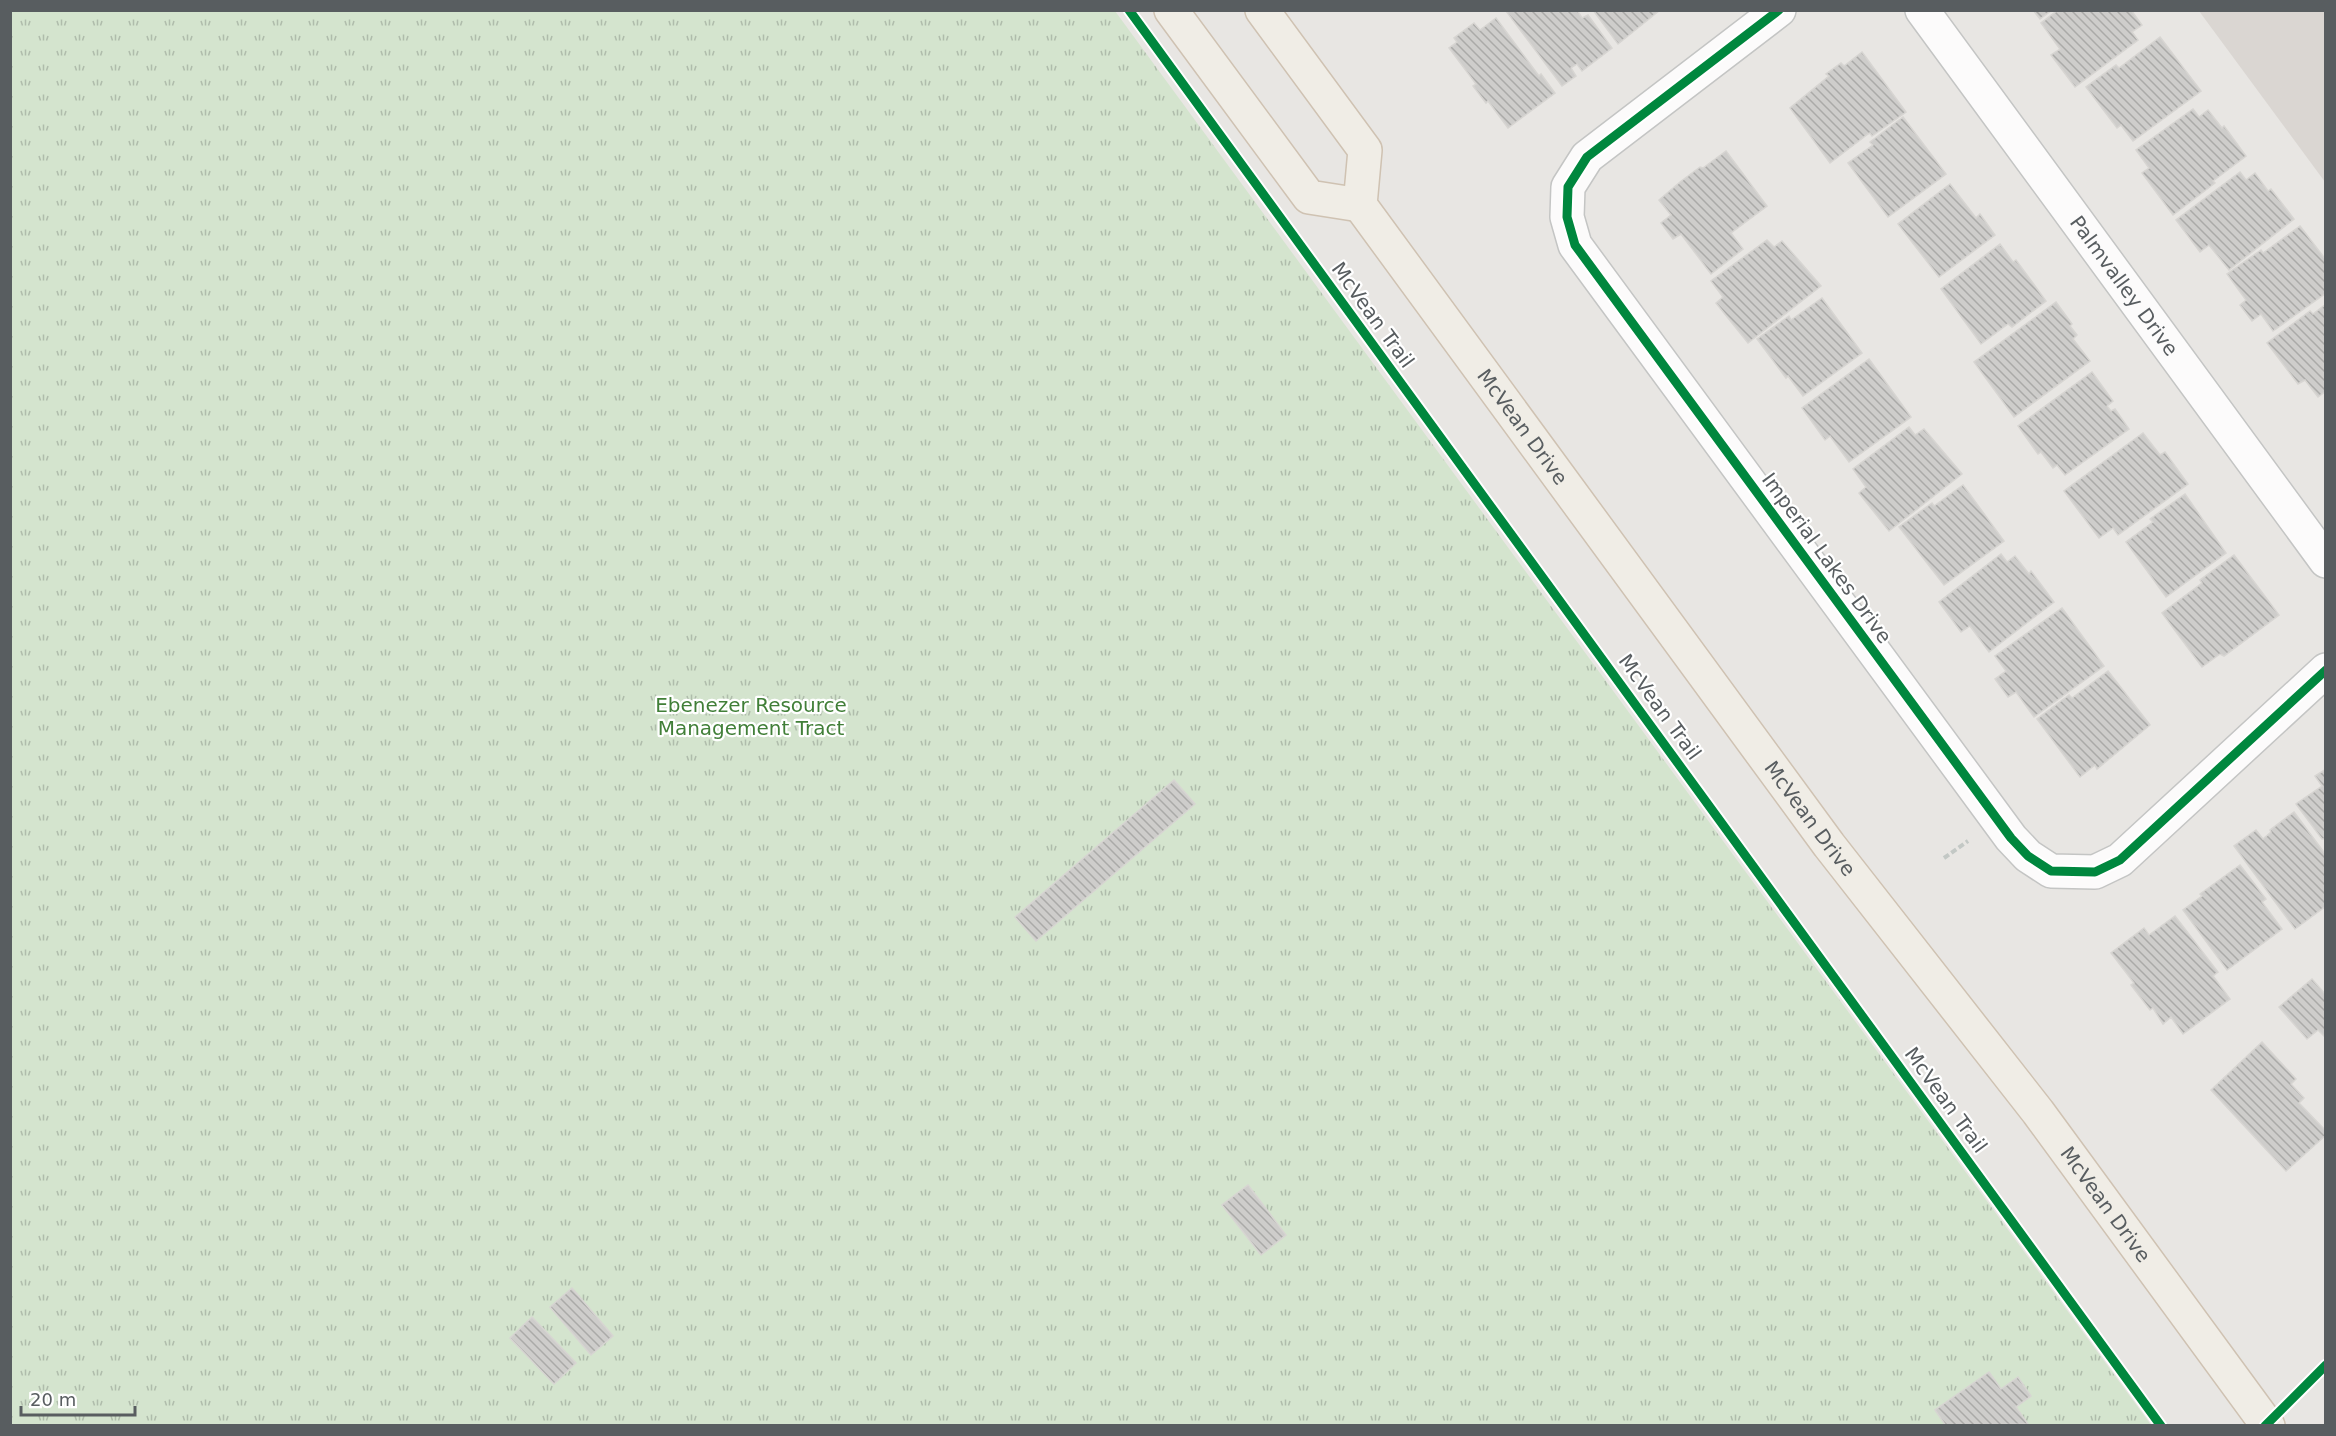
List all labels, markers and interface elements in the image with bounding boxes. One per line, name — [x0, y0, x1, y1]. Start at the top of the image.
street label: Palmvalley Drive — [2065, 211, 2183, 360]
street label: McVean Trail — [1327, 257, 1419, 373]
street label: McVean Drive — [1472, 364, 1573, 489]
street label: Imperial Lakes Drive — [1757, 468, 1897, 648]
street label: McVean Trail — [1614, 649, 1706, 765]
park label: Ebenezer Resource Management Tract — [655, 693, 847, 740]
street label: McVean Drive — [1760, 756, 1861, 881]
street label: McVean Trail — [1900, 1042, 1992, 1158]
street label: McVean Drive — [2055, 1142, 2156, 1267]
scale bar — [21, 1379, 135, 1417]
text: 20 m — [30, 1389, 76, 1410]

